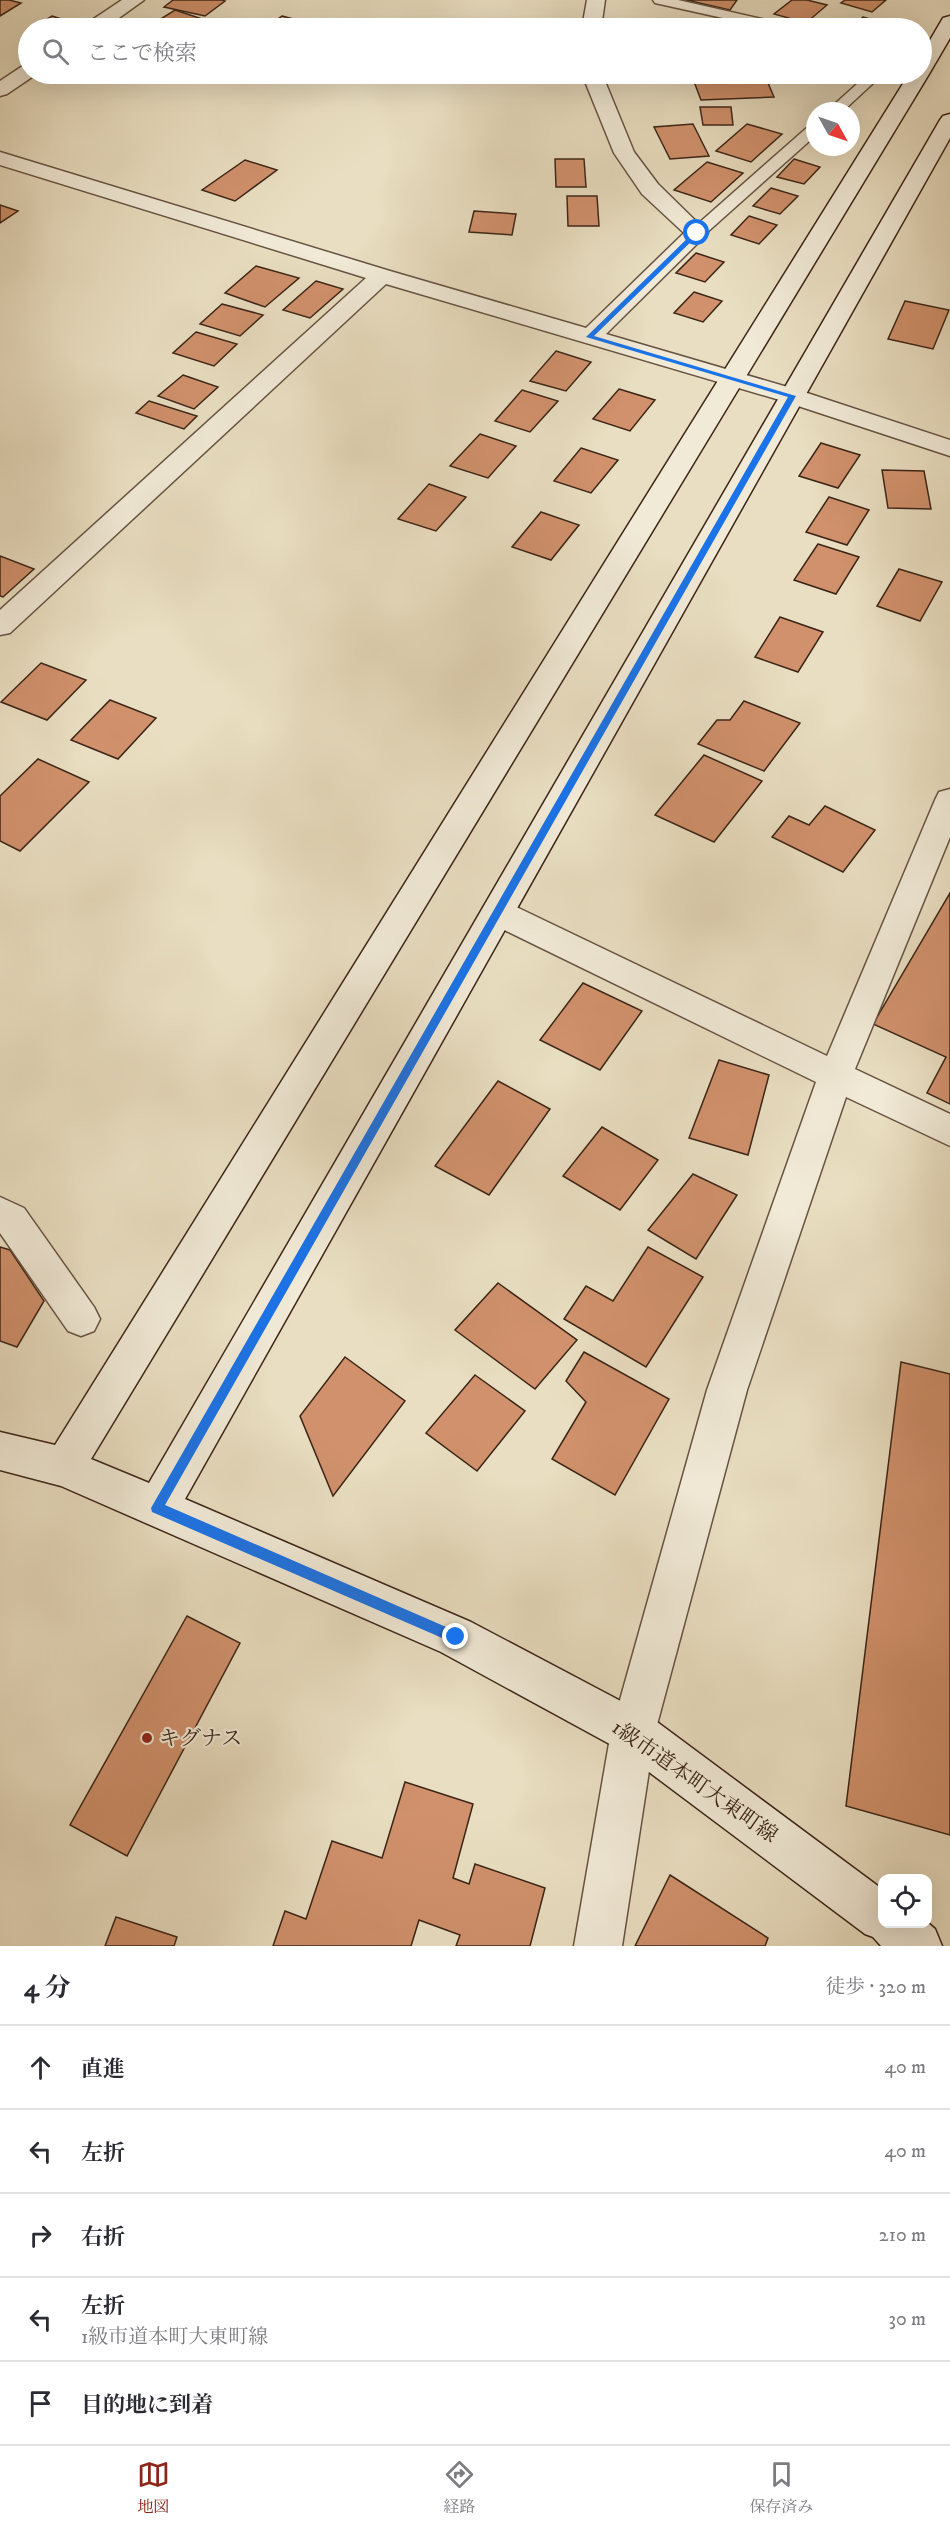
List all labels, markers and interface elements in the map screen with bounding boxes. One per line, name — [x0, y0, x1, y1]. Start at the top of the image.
search box — [18, 18, 932, 84]
icon: search — [39, 35, 72, 68]
text: ここで検索 — [87, 40, 197, 67]
north arrow — [806, 102, 860, 156]
route start — [683, 219, 709, 245]
route end — [442, 1623, 468, 1649]
street label: 1級市道本町大東町線 — [606, 1715, 782, 1849]
place label: キグナス — [159, 1726, 242, 1752]
marker: キグナス — [140, 1731, 154, 1745]
map controls — [878, 1874, 932, 1928]
button: locate — [878, 1874, 932, 1928]
text: 4 分 — [24, 1972, 71, 2005]
text: 徒歩 · 320 m — [825, 1975, 926, 2000]
icon: ahead — [24, 2051, 57, 2084]
text: 40 m — [884, 2055, 926, 2080]
text: 直進 — [81, 2056, 125, 2083]
icon: left — [24, 2135, 57, 2168]
text: 40 m — [884, 2139, 926, 2164]
text: 左折 — [81, 2140, 125, 2167]
icon: right — [24, 2219, 57, 2252]
text: 210 m — [879, 2223, 926, 2248]
text: 右折 — [81, 2224, 125, 2251]
text: 左折 — [81, 2293, 125, 2320]
icon: left — [24, 2303, 57, 2336]
text: 30 m — [888, 2307, 926, 2332]
text: 1級市道本町大東町線 — [81, 2325, 268, 2350]
icon: arrive — [24, 2387, 57, 2420]
text: 目的地に到着 — [81, 2392, 213, 2419]
tab: 地図 — [137, 2458, 170, 2517]
tab: 経路 — [443, 2458, 476, 2517]
tab: 保存済み — [749, 2458, 813, 2517]

